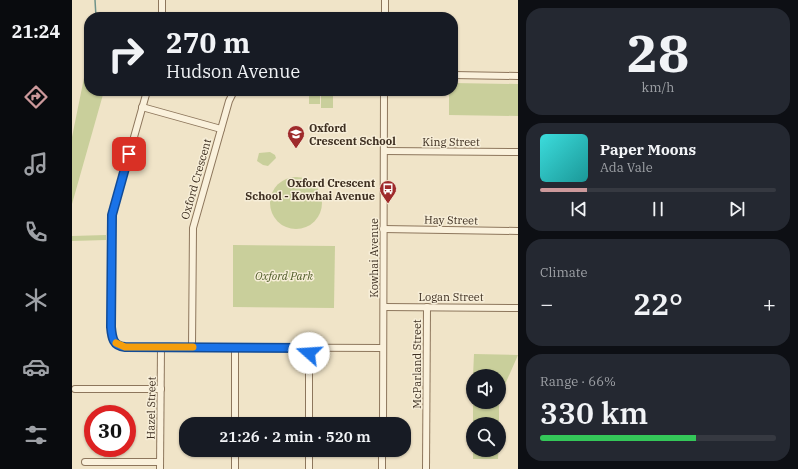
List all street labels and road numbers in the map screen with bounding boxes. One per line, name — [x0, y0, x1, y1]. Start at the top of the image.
street label: King Street — [422, 135, 480, 149]
street label: Oxford Crescent — [178, 137, 214, 221]
street label: Hay Street — [424, 213, 478, 227]
street label: Kowhai Avenue — [367, 218, 381, 298]
street label: Logan Street — [418, 290, 484, 304]
street label: McParland Street — [410, 319, 424, 409]
street label: Hazel Street — [143, 376, 159, 440]

